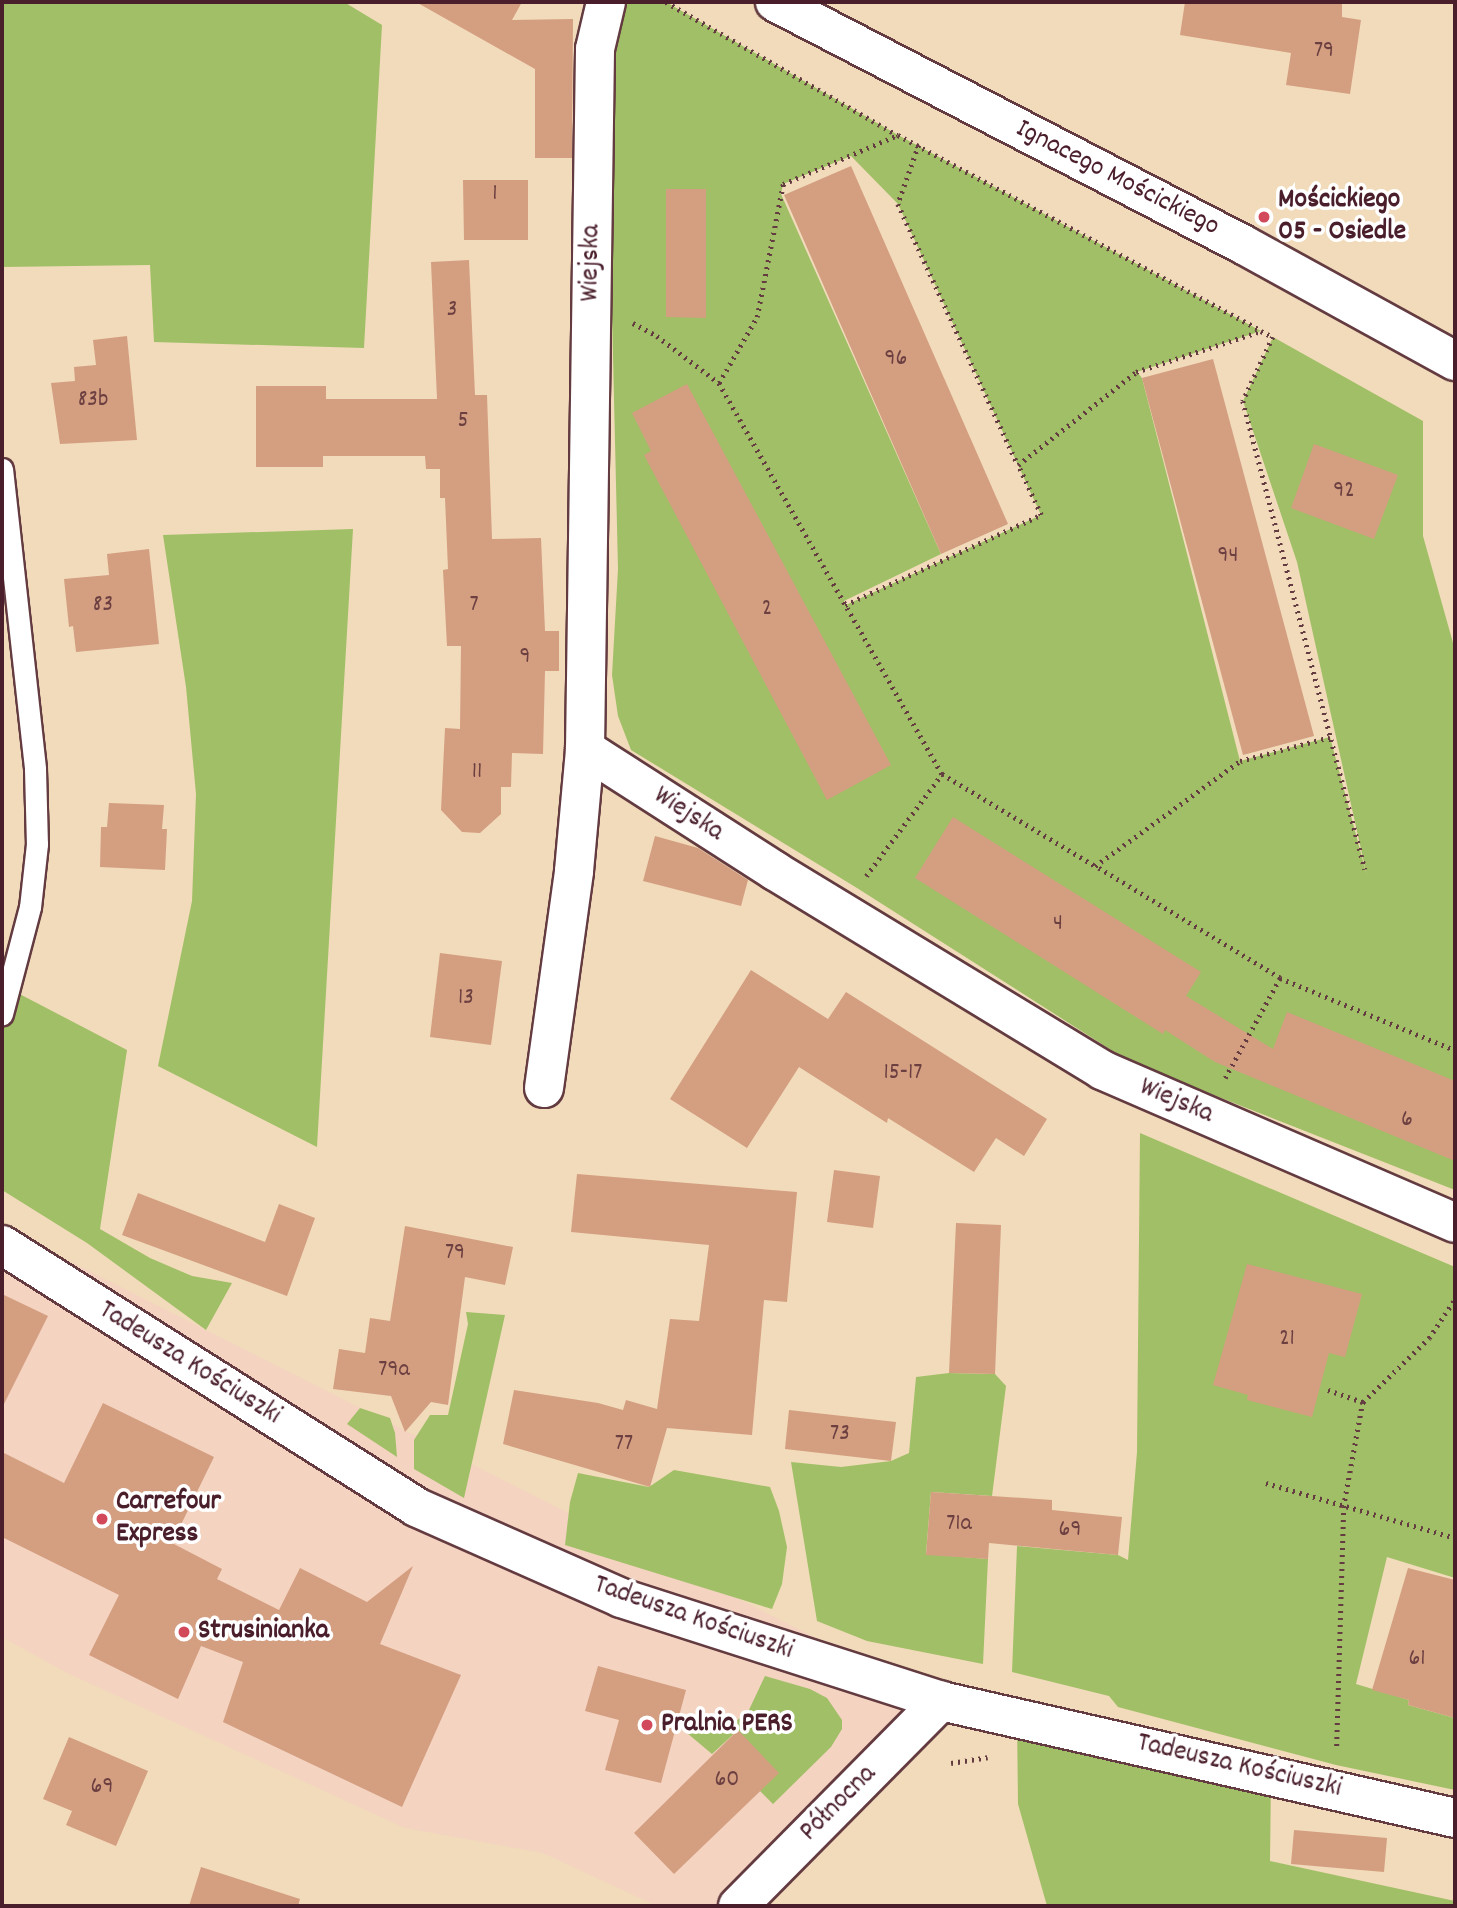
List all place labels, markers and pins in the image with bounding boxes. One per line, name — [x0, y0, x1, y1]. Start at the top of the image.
place label: Mościckiego 05 - Osiedle — [1278, 184, 1406, 250]
marker: Mościckiego 05 - Osiedle — [1256, 209, 1272, 225]
place label: Carrefour Express — [116, 1486, 221, 1552]
marker: Carrefour Express — [94, 1511, 110, 1527]
place label: Strusinianka — [198, 1615, 329, 1649]
marker: Strusinianka — [176, 1624, 192, 1640]
place label: Pralnia PERS — [661, 1708, 793, 1742]
marker: Pralnia PERS — [639, 1717, 655, 1733]

